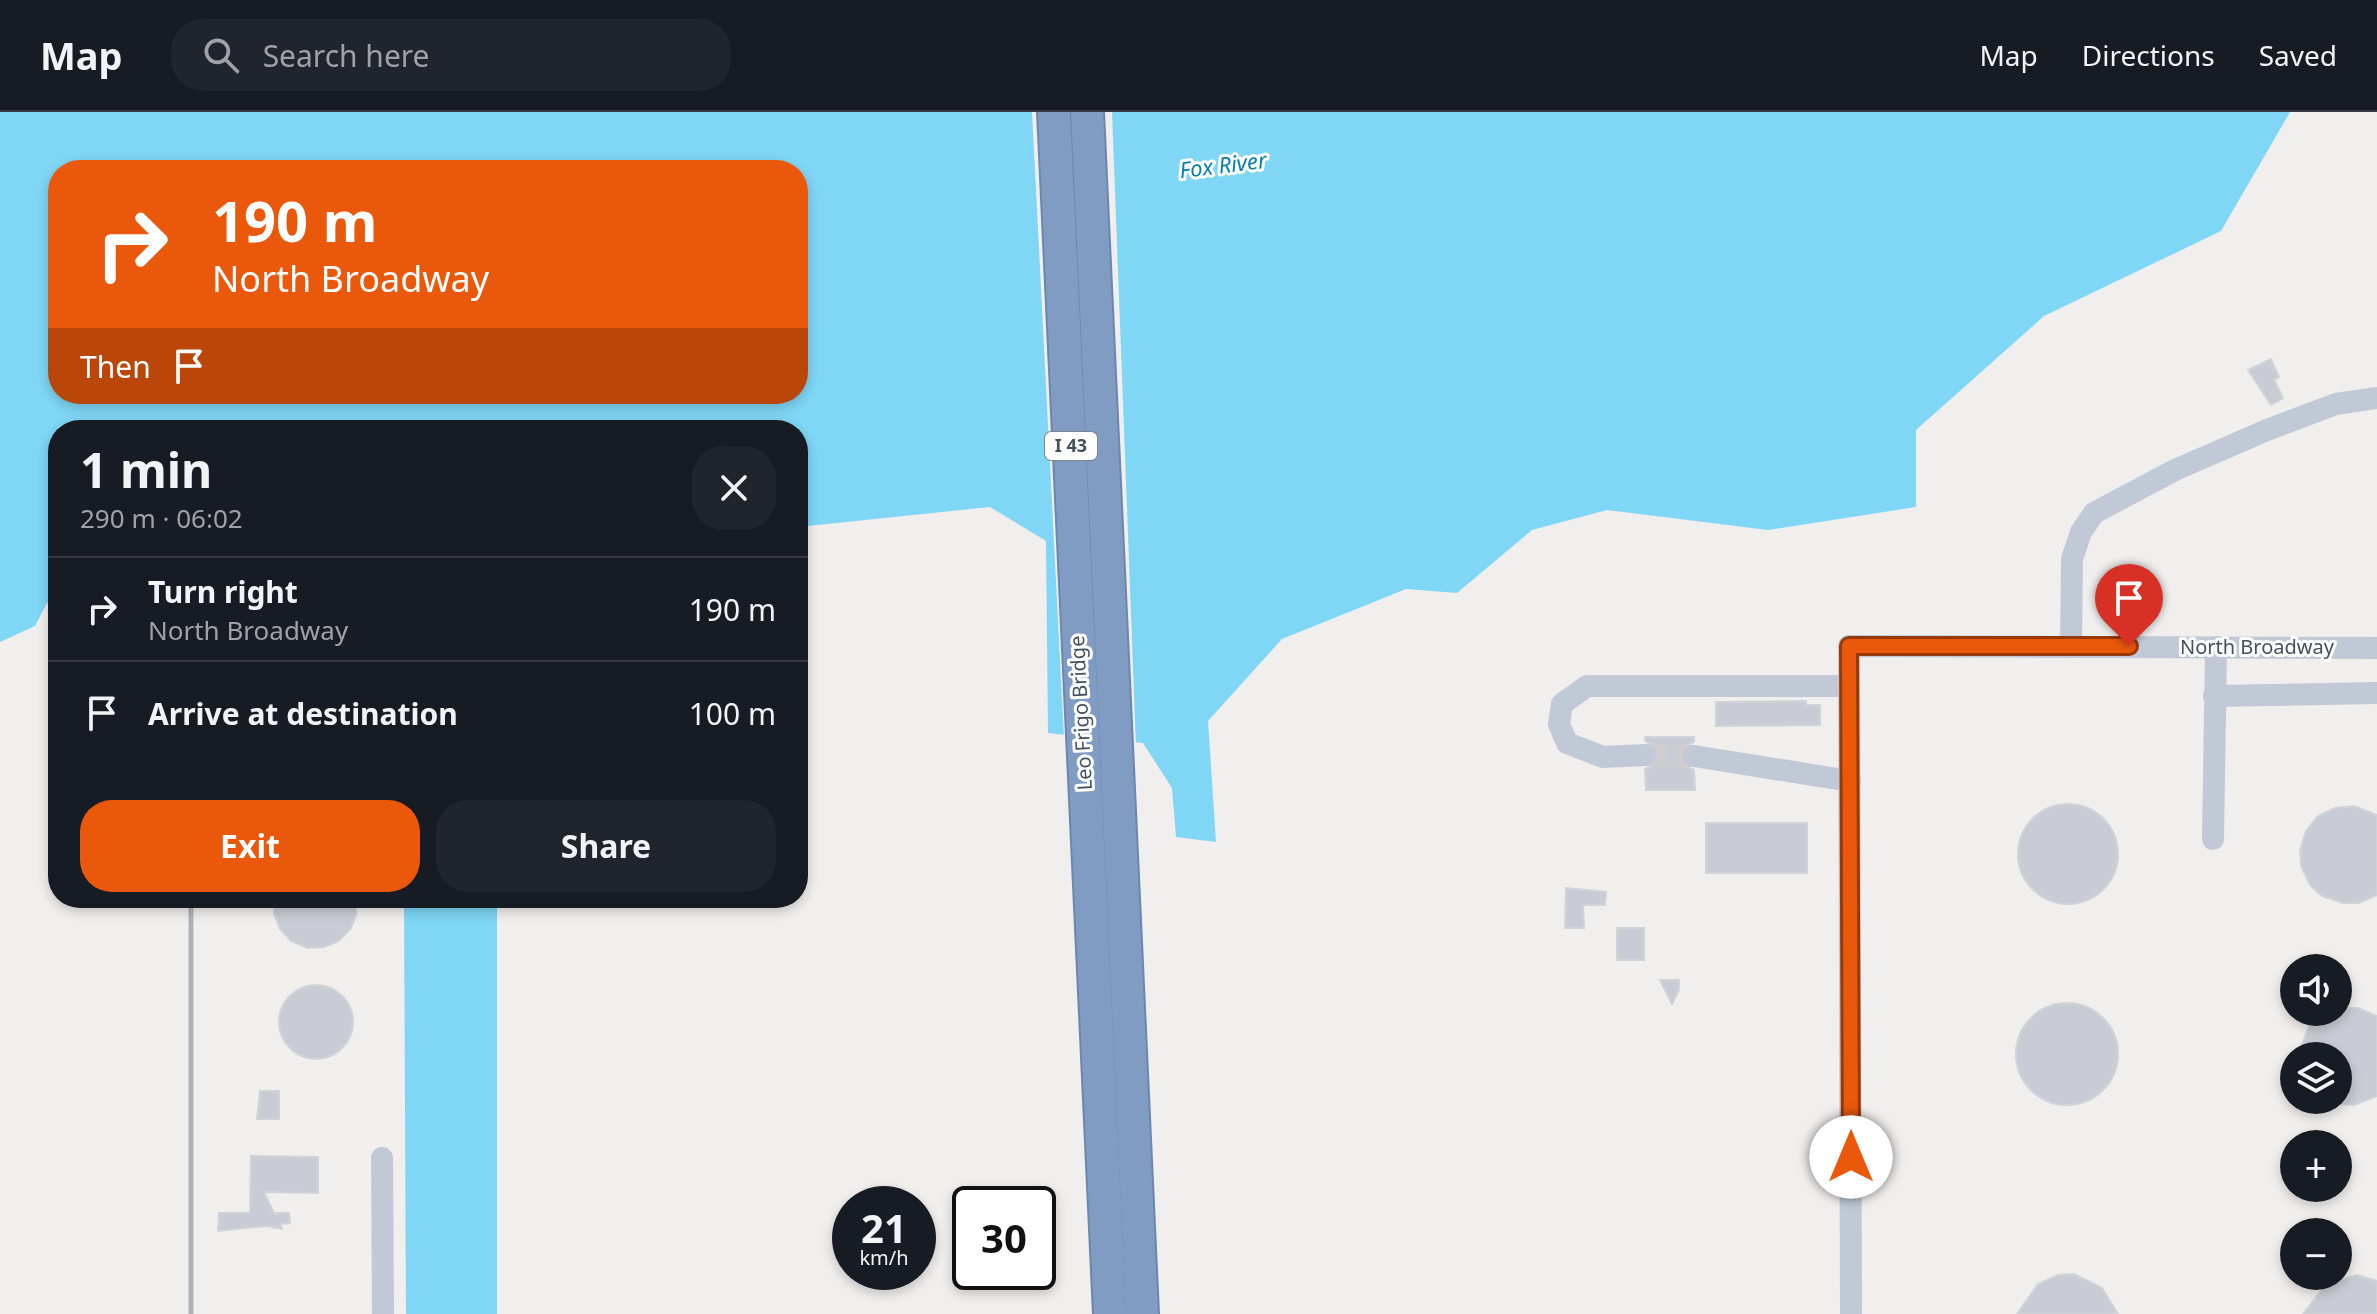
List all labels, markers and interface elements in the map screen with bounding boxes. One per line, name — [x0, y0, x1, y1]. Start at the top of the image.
search box — [171, 19, 731, 91]
text: Map — [40, 29, 123, 81]
icon: search — [199, 33, 243, 77]
text: Search here — [263, 35, 430, 76]
text: Map — [1979, 36, 2038, 74]
text: Directions — [2082, 36, 2215, 74]
text: Saved — [2259, 36, 2337, 74]
water label: Fox River — [1178, 144, 1269, 184]
text: 190 m — [212, 182, 377, 258]
icon: right — [80, 192, 184, 296]
text: North Broadway — [212, 254, 489, 303]
icon: arrive — [167, 344, 211, 388]
text: Then — [80, 346, 151, 387]
road number: I 43 — [1045, 432, 1097, 460]
text: 1 min — [80, 437, 212, 502]
button: close — [692, 446, 776, 530]
text: 290 m · 06:02 — [80, 500, 243, 536]
pin — [2095, 564, 2163, 646]
text: Turn right — [148, 571, 298, 612]
icon: arrive — [2107, 576, 2151, 620]
icon: right — [80, 587, 124, 631]
text: 190 m — [689, 589, 776, 630]
text: North Broadway — [148, 612, 348, 648]
street label: North Broadway — [2180, 633, 2335, 660]
street label: Leo Frigo Bridge — [1063, 635, 1098, 791]
icon: arrive — [80, 691, 124, 735]
text: Arrive at destination — [148, 693, 458, 734]
text: 100 m — [689, 693, 776, 734]
button: Exit — [80, 800, 420, 892]
button: Share — [436, 800, 776, 892]
map controls — [2280, 954, 2352, 1290]
button: sound — [2280, 954, 2352, 1026]
button: layers — [2280, 1042, 2352, 1114]
position arrow — [1809, 1115, 1893, 1199]
button: + — [2280, 1130, 2352, 1202]
speed limit sign: 30 — [952, 1186, 1056, 1290]
text: 21 — [861, 1200, 907, 1255]
button: − — [2280, 1218, 2352, 1290]
text: km/h — [859, 1244, 909, 1271]

